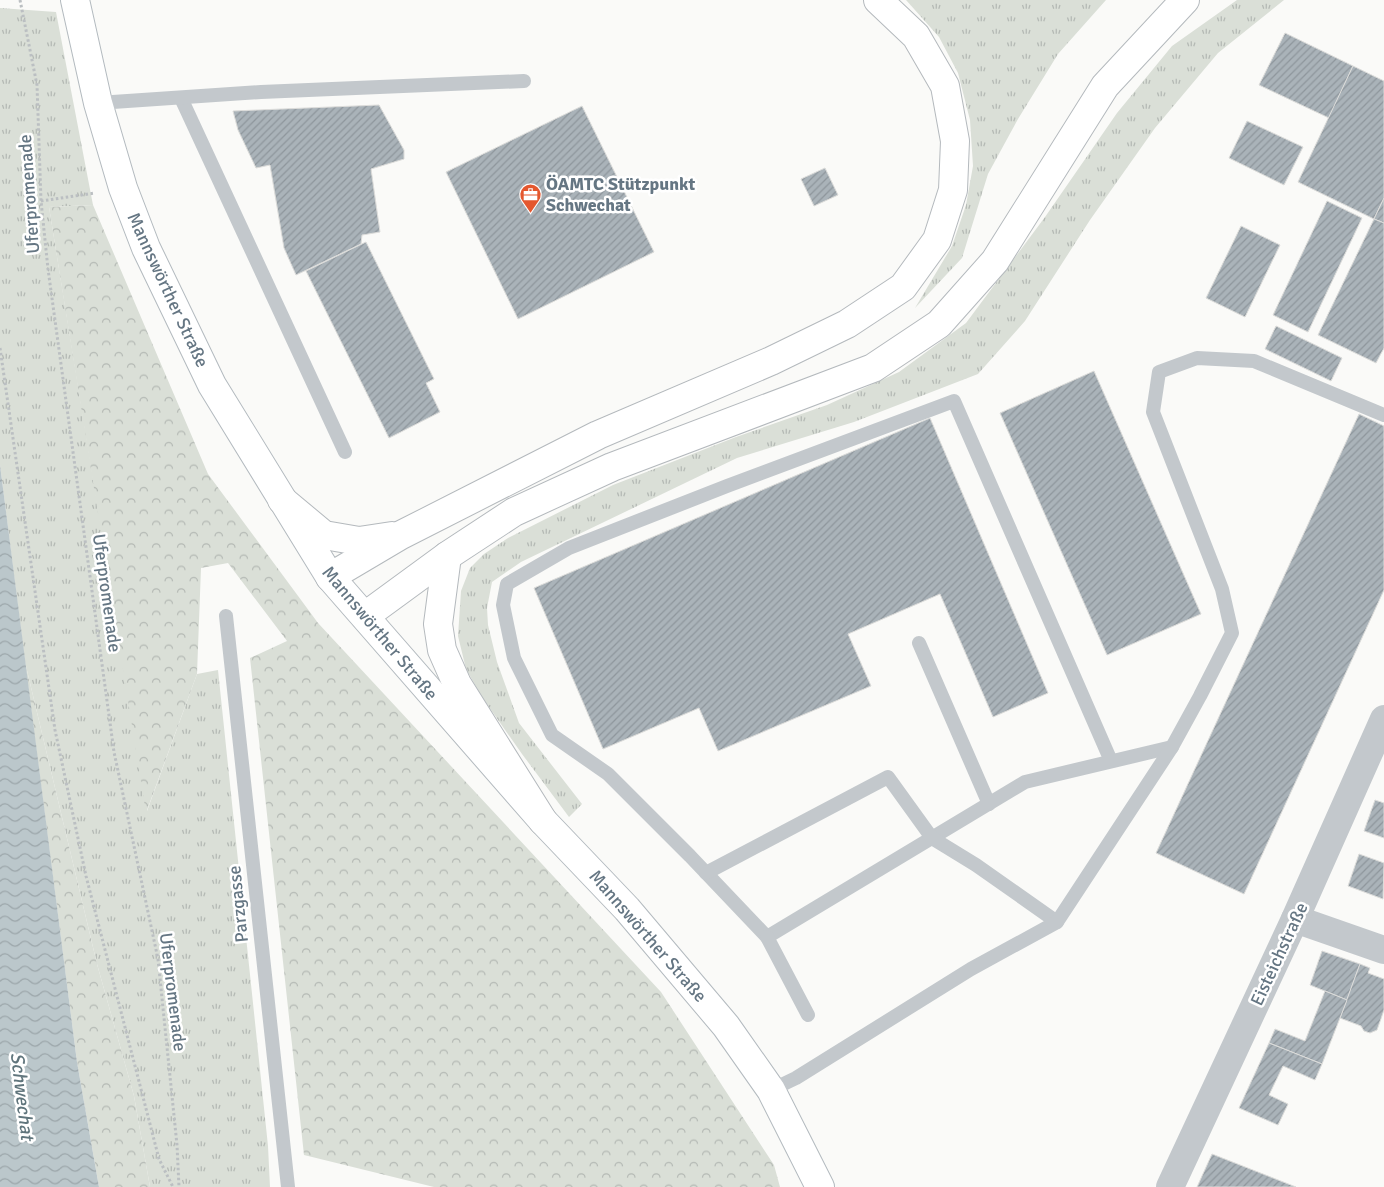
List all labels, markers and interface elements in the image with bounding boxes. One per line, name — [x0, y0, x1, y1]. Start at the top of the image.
street label: Uferpromenade — [14, 134, 44, 254]
place label: ÖAMTC Stützpunkt Schwechat — [546, 173, 695, 216]
office icon: ÖAMTC Stützpunkt Schwechat — [518, 182, 542, 213]
street label: Mannswörther Straße — [122, 209, 214, 371]
street label: Uferpromenade — [88, 532, 126, 654]
street label: Mannswörther Straße — [318, 562, 442, 704]
street label: Parzgasse — [223, 865, 253, 943]
street label: Mannswörther Straße — [585, 865, 711, 1007]
street label: Eisteichstraße — [1246, 899, 1312, 1009]
street label: Uferpromenade — [155, 931, 191, 1053]
water label: Schwechat — [5, 1051, 40, 1144]

